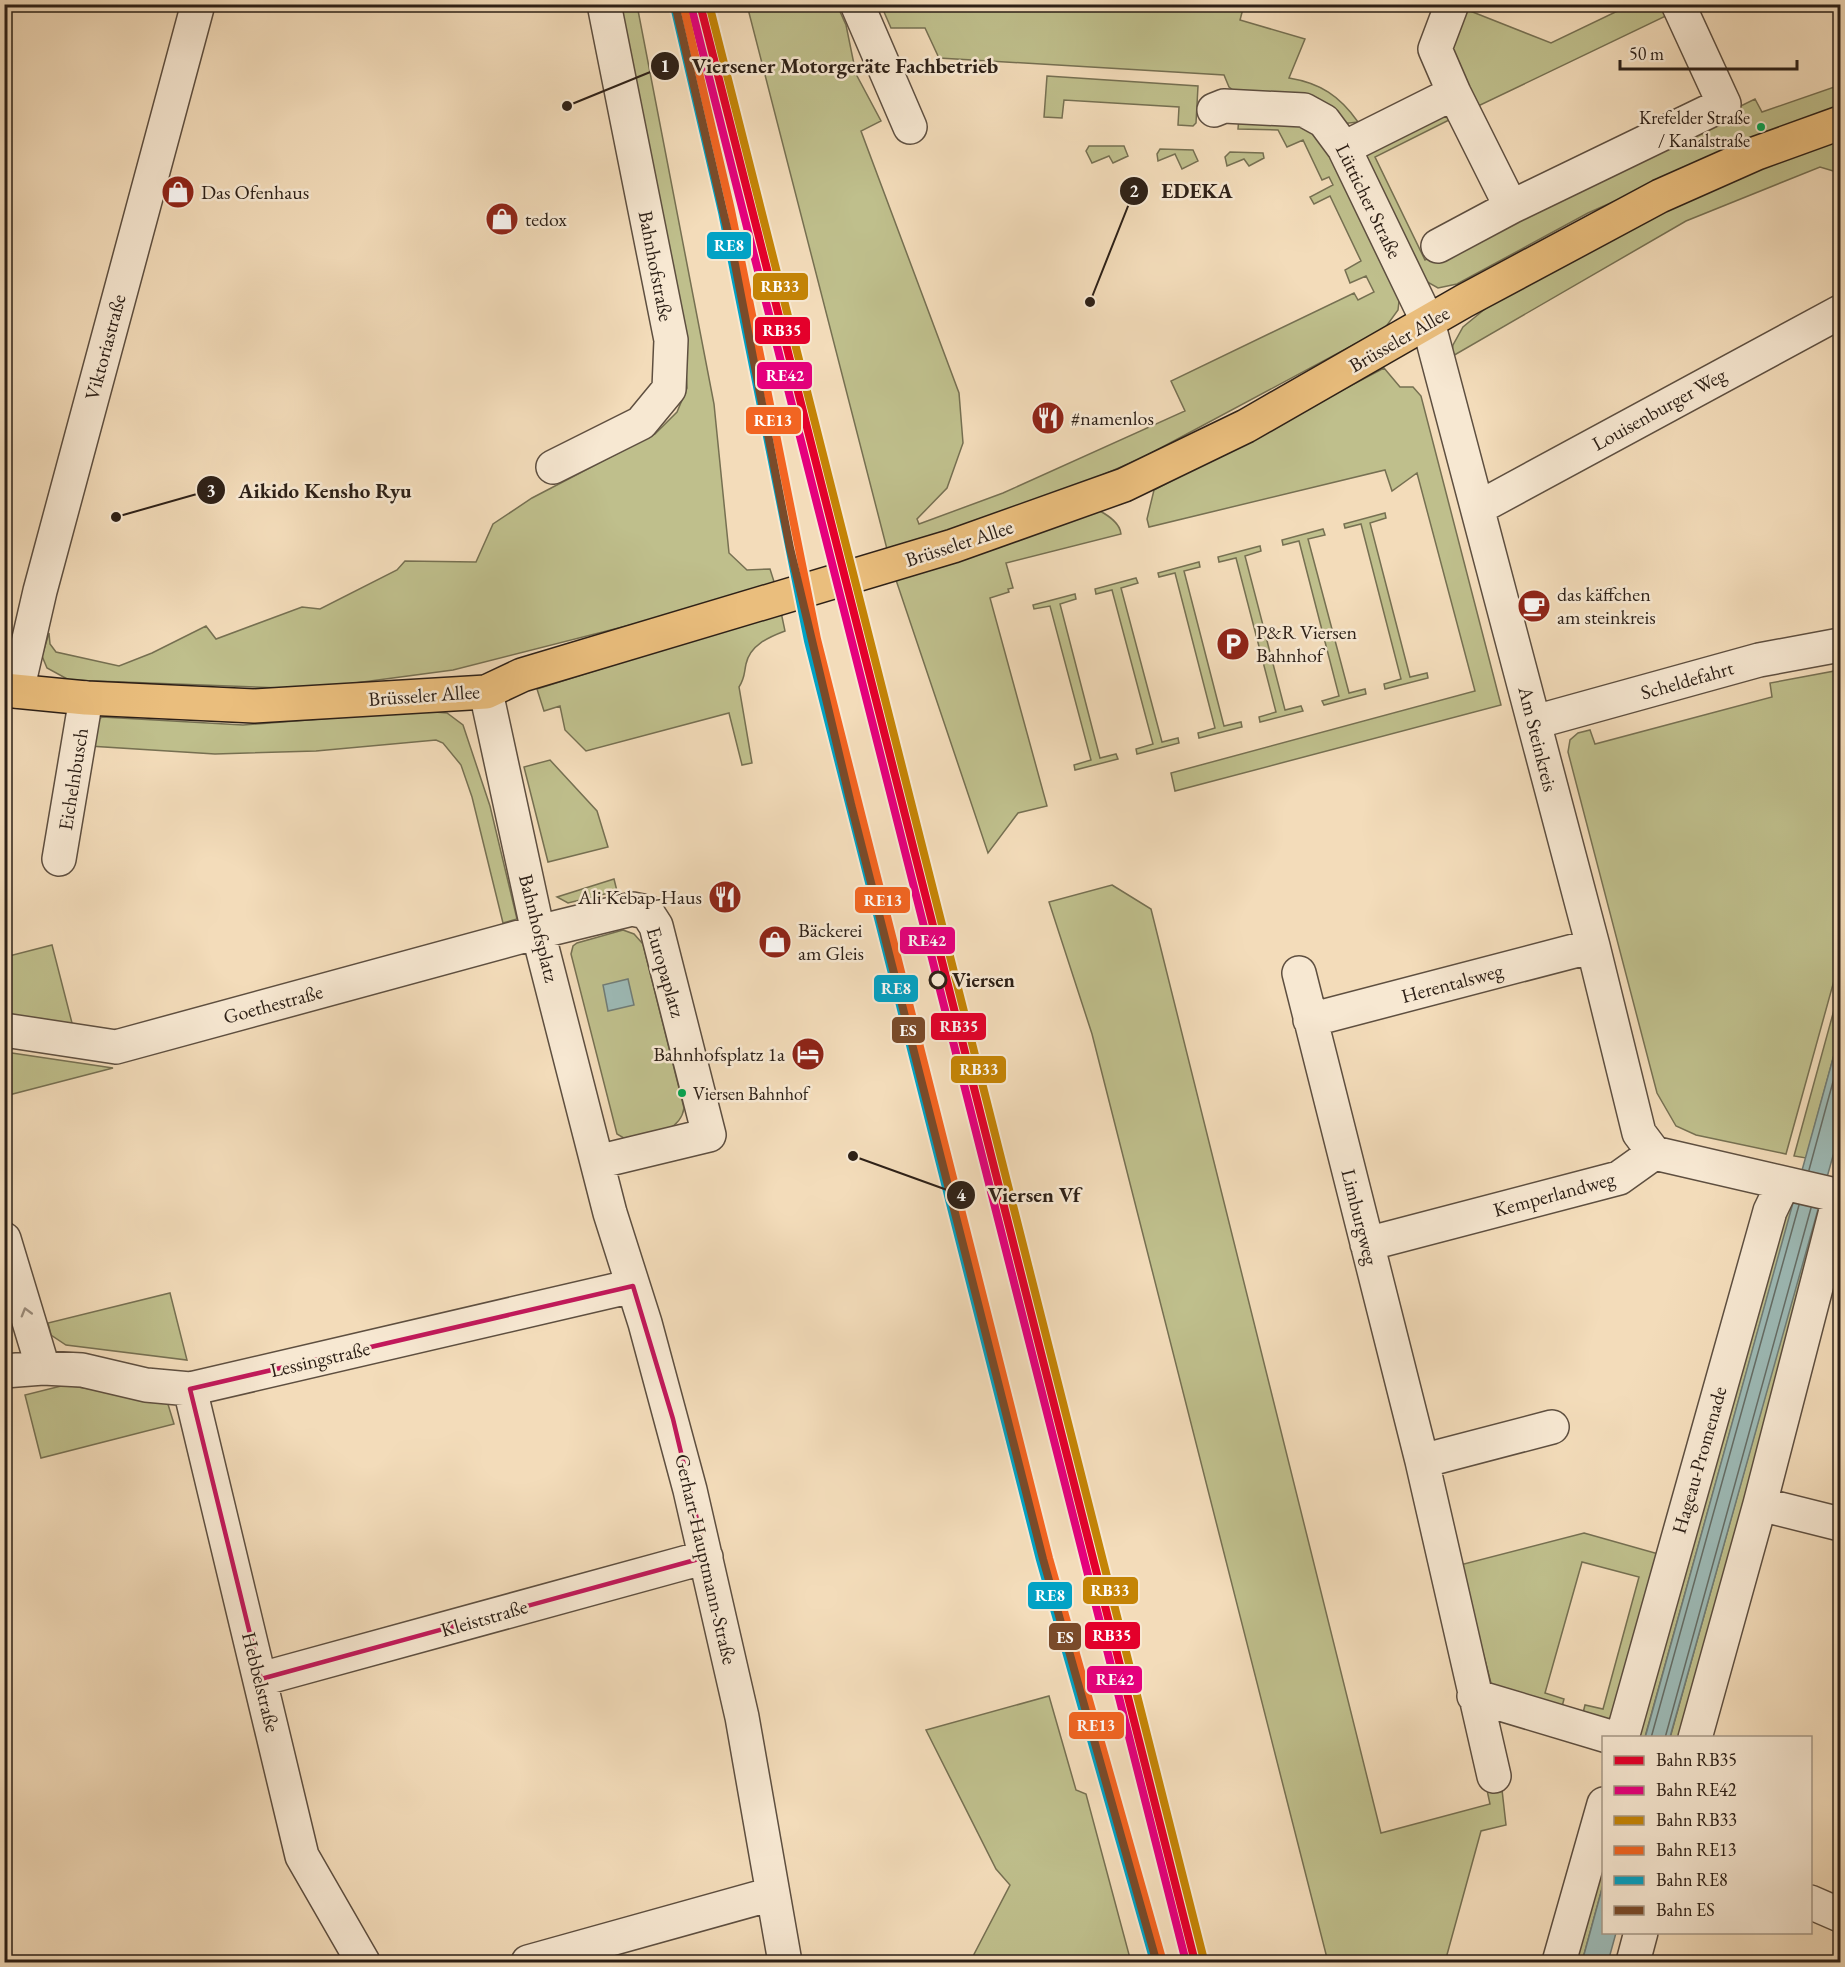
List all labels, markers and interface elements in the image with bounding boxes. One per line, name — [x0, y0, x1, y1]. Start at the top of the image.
scale bar — [1620, 33, 1797, 71]
text: 50 m — [1629, 42, 1664, 65]
callout: Viersener Motorgeräte Fachbetrieb — [650, 46, 1010, 85]
text: Viersener Motorgeräte Fachbetrieb — [692, 52, 998, 79]
text: 1 — [660, 54, 670, 77]
place label: Krefelder Straße / Kanalstraße — [1639, 106, 1750, 152]
marker: Krefelder Straße / Kanalstraße — [1755, 121, 1767, 133]
street label: Lütticher Straße — [1330, 139, 1408, 263]
callout: EDEKA — [1119, 171, 1245, 210]
shop icon: Das Ofenhaus — [160, 174, 196, 210]
text: EDEKA — [1161, 177, 1234, 204]
place label: Das Ofenhaus — [201, 179, 309, 205]
text: 2 — [1129, 179, 1139, 202]
shop icon: tedox — [484, 201, 520, 237]
place label: tedox — [525, 206, 567, 232]
street label: Bahnhofstraße — [633, 208, 680, 324]
line badge: RE8 — [706, 231, 752, 260]
text: RE8 — [714, 235, 744, 256]
line badge: RB33 — [752, 272, 809, 301]
text: RB33 — [760, 276, 800, 297]
street label: Viktoriastraße — [78, 291, 132, 403]
street label: Brüsseler Allee — [1344, 300, 1454, 378]
line badge: RB35 — [754, 316, 811, 345]
text: RB35 — [762, 320, 802, 341]
line badge: RE42 — [756, 361, 813, 390]
street label: Louisenburger Weg — [1587, 361, 1731, 457]
text: RE42 — [766, 365, 805, 386]
restaurant icon: #namenlos — [1030, 400, 1066, 436]
place label: #namenlos — [1071, 405, 1154, 431]
line badge: RE13 — [745, 406, 802, 435]
text: RE13 — [754, 410, 792, 431]
callout: Aikido Kensho Ryu — [196, 471, 424, 510]
text: Aikido Kensho Ryu — [237, 477, 412, 504]
text: 3 — [206, 479, 216, 502]
street label: Brüsseler Allee — [902, 513, 1016, 573]
place label: das käffchen am steinkreis — [1557, 581, 1656, 630]
cafe icon: das käffchen am steinkreis — [1516, 588, 1552, 624]
place label: P&R Viersen Bahnhof — [1256, 619, 1358, 668]
parking icon: P&R Viersen Bahnhof — [1215, 626, 1251, 662]
street label: Scheldefahrt — [1638, 654, 1737, 706]
street label: Brüsseler Allee — [367, 678, 481, 712]
street label: Am Steinkreis — [1512, 683, 1564, 794]
street label: Eichelnbusch — [52, 726, 94, 832]
street label: Bahnhofsplatz — [513, 871, 565, 985]
restaurant icon: Ali Kebap-Haus — [707, 879, 743, 915]
place label: Ali Kebap-Haus — [577, 884, 702, 910]
line badge: RE13 — [854, 886, 911, 914]
text: RE13 — [864, 890, 902, 911]
place label: Bäckerei am Gleis — [798, 917, 864, 966]
street label: Europaplatz — [641, 924, 691, 1021]
shop icon: Bäckerei am Gleis — [757, 924, 793, 960]
line badge: RE42 — [899, 926, 956, 955]
text: RE42 — [908, 930, 947, 951]
street label: Herentalsweg — [1398, 957, 1506, 1009]
place label: Viersen — [952, 967, 1015, 993]
marker: Viersen — [929, 971, 947, 989]
line badge: RE8 — [873, 974, 919, 1003]
street label: Goethestraße — [220, 978, 326, 1030]
text: RE8 — [881, 978, 911, 999]
line badge: RB35 — [930, 1012, 987, 1041]
line badge: ES — [891, 1016, 926, 1044]
text: RB35 — [939, 1016, 979, 1037]
text: ES — [899, 1020, 917, 1041]
hotel icon: Bahnhofsplatz 1a — [790, 1036, 826, 1072]
place label: Bahnhofsplatz 1a — [653, 1041, 785, 1067]
line badge: RB33 — [950, 1055, 1007, 1084]
text: RB33 — [959, 1059, 999, 1080]
place label: Viersen Bahnhof — [693, 1082, 811, 1105]
marker: Viersen Bahnhof — [676, 1087, 688, 1099]
street label: Kemperlandweg — [1490, 1165, 1618, 1223]
street label: Limburgweg — [1336, 1166, 1385, 1268]
callout: Viersen Vf — [946, 1175, 1093, 1214]
text: Viersen Vf — [988, 1181, 1083, 1208]
text: 4 — [956, 1183, 966, 1206]
one-way arrow — [21, 1307, 33, 1318]
street label: Lessingstraße — [267, 1335, 373, 1383]
street label: Hageau-Promenade — [1666, 1383, 1733, 1537]
street label: Gerhart-Hauptmann-Straße — [669, 1451, 743, 1667]
line badge: RB33 — [1082, 1576, 1139, 1605]
text: RB33 — [1090, 1580, 1130, 1601]
line badge: RE8 — [1027, 1581, 1073, 1610]
text: RE8 — [1035, 1585, 1065, 1606]
street label: Kleiststraße — [438, 1593, 531, 1643]
line badge: RB35 — [1084, 1621, 1141, 1650]
line badge: ES — [1048, 1622, 1082, 1651]
text: RB35 — [1092, 1625, 1132, 1646]
text: ES — [1056, 1627, 1074, 1648]
street label: Hebbelstraße — [236, 1629, 286, 1735]
line badge: RE42 — [1086, 1665, 1143, 1694]
text: RE42 — [1096, 1669, 1135, 1690]
line badge: RE13 — [1068, 1711, 1125, 1740]
text: RE13 — [1077, 1715, 1115, 1736]
legend — [1602, 1736, 1812, 1934]
text: Bahn RB35 — [1656, 1748, 1737, 1771]
text: Bahn RE42 — [1656, 1778, 1737, 1801]
text: Bahn RB33 — [1656, 1808, 1737, 1831]
text: Bahn RE13 — [1656, 1838, 1736, 1861]
text: Bahn RE8 — [1656, 1868, 1728, 1891]
text: Bahn ES — [1656, 1898, 1715, 1921]

